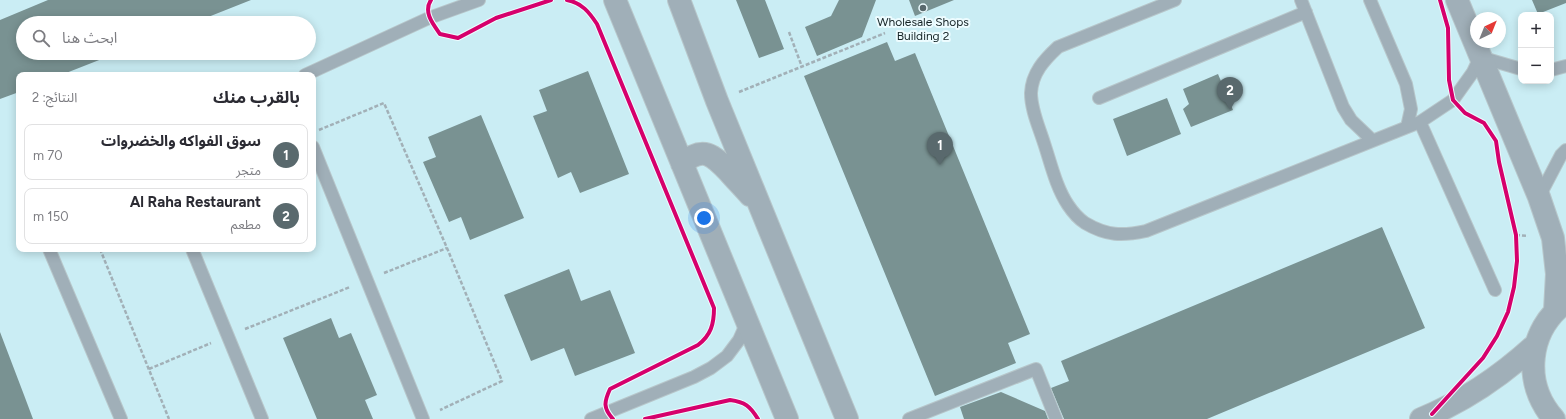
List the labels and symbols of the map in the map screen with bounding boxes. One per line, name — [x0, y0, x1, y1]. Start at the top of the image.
marker: Wholesale Shops Building 2 — [918, 3, 928, 13]
north arrow — [1470, 12, 1506, 48]
place label: Wholesale Shops Building 2 — [877, 15, 969, 43]
pin: 2 — [1217, 77, 1243, 110]
pin: 1 — [927, 132, 953, 165]
your location — [694, 208, 714, 228]

